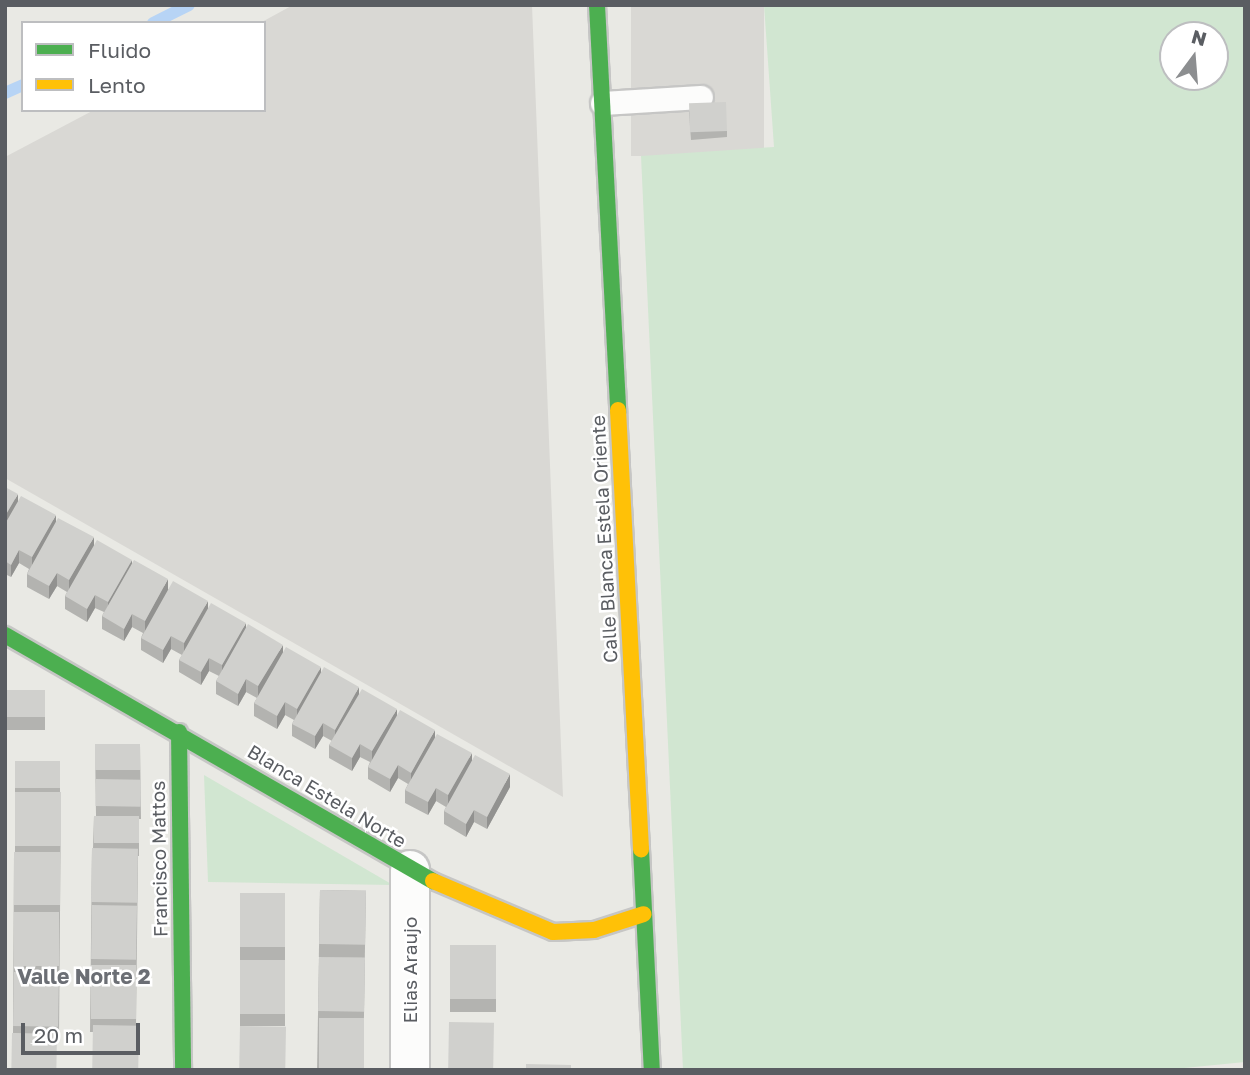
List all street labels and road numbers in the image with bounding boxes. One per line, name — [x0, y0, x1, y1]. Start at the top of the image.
street label: Calle Blanca Estela Oriente — [586, 415, 622, 663]
street label: Blanca Estela Norte — [243, 740, 411, 852]
street label: Francisco Mattos — [146, 781, 172, 937]
street label: Elias Araujo — [399, 917, 421, 1023]

